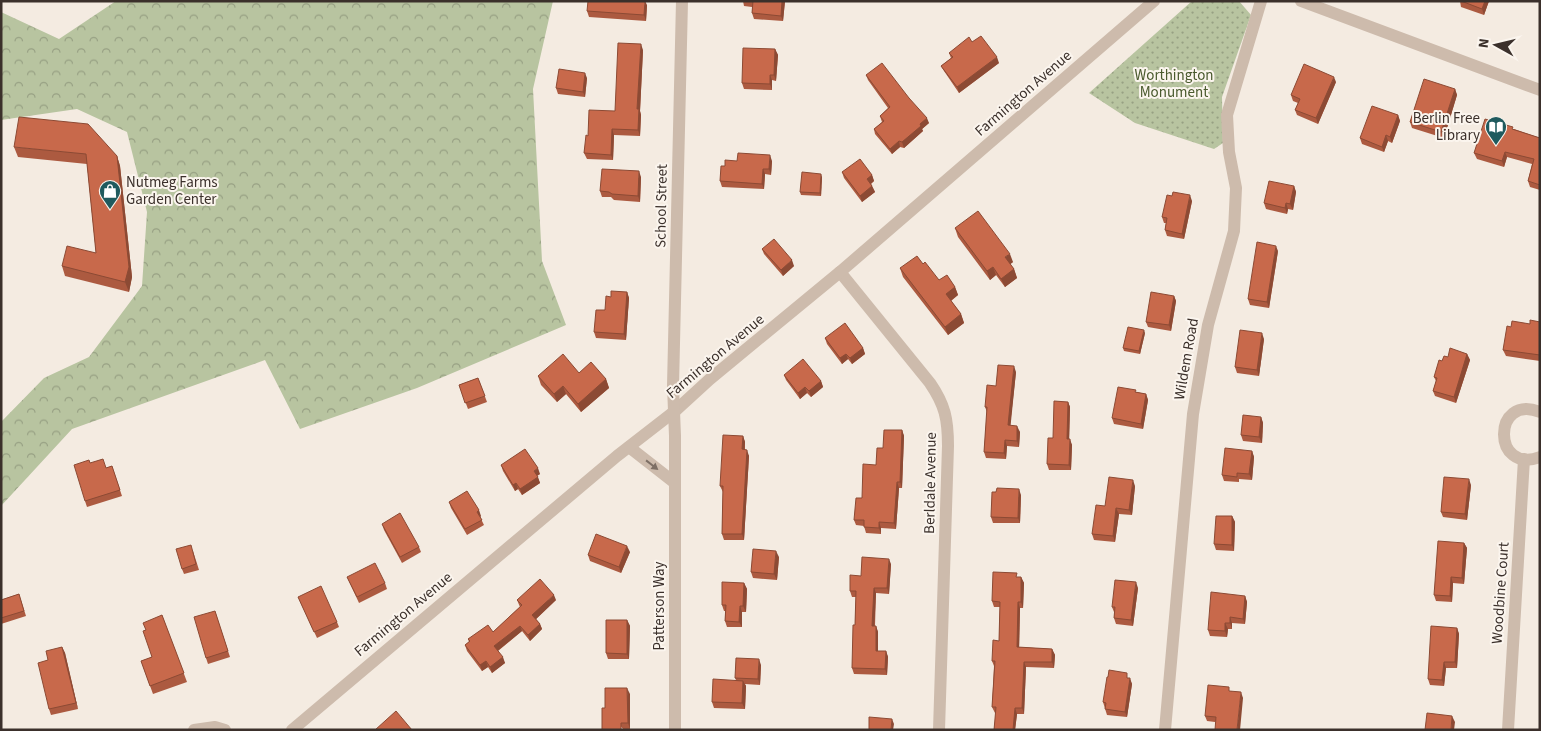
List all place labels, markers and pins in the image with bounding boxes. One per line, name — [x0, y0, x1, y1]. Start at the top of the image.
place label: Berlin Free Library — [1413, 108, 1480, 146]
library icon: Berlin Free Library — [1484, 115, 1508, 146]
place label: Nutmeg Farms Garden Center — [126, 172, 218, 210]
shop icon: Nutmeg Farms Garden Center — [98, 179, 122, 210]

